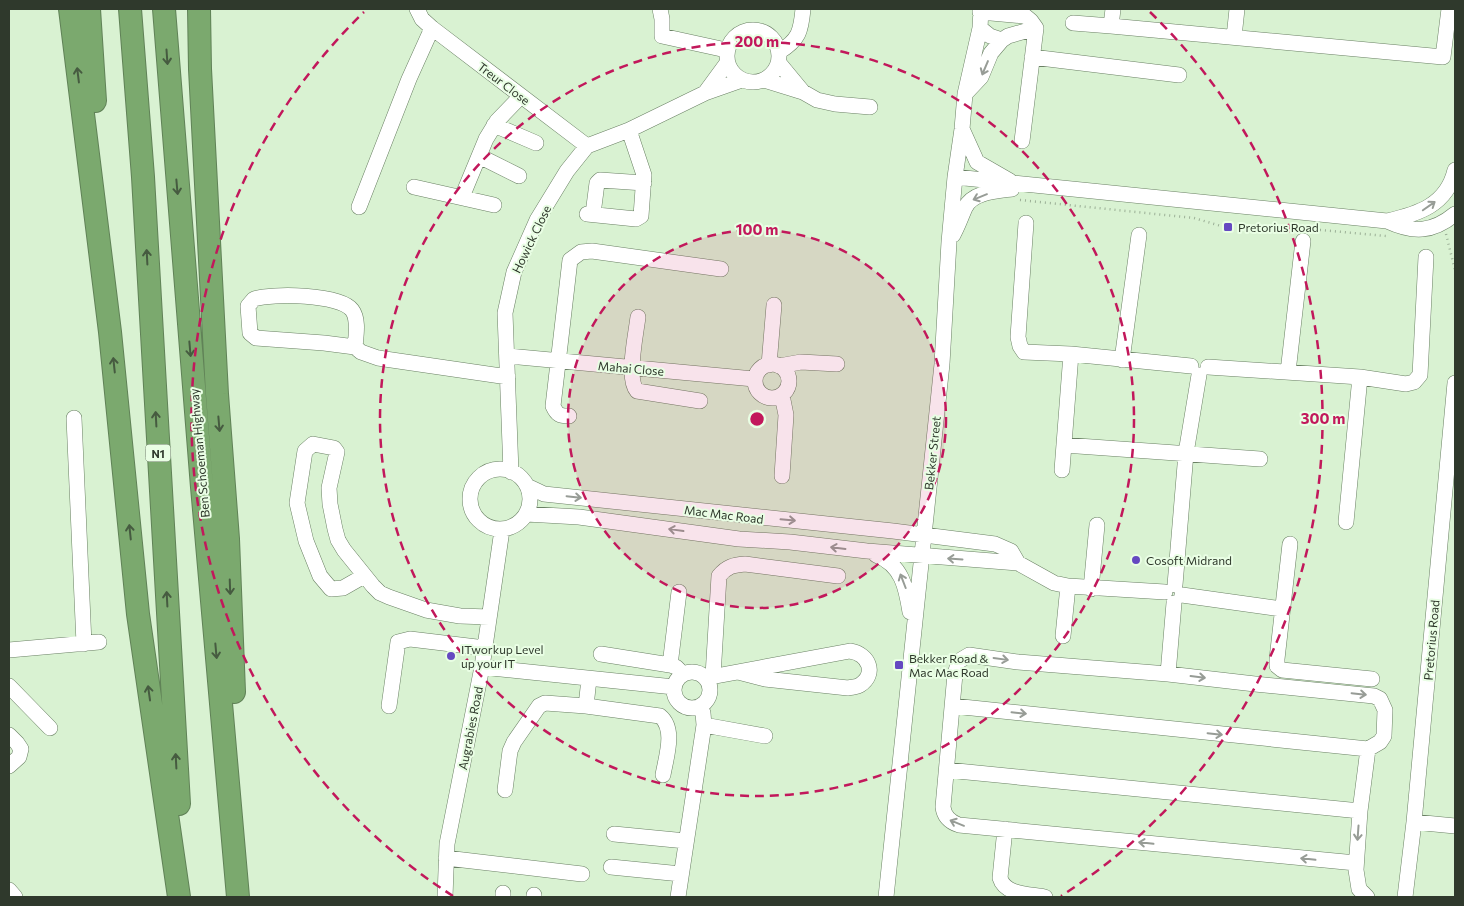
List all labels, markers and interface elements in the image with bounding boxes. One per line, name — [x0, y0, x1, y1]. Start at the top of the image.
text: 200 m — [735, 32, 779, 50]
one-way arrow — [163, 49, 172, 65]
street label: Treur Close — [475, 59, 533, 107]
one-way arrow — [979, 60, 989, 75]
one-way arrow — [73, 68, 83, 84]
one-way arrow — [173, 179, 182, 195]
one-way arrow — [973, 192, 988, 202]
one-way arrow — [1422, 201, 1436, 211]
street label: Howick Close — [509, 203, 553, 275]
text: 100 m — [736, 220, 778, 238]
place label: Pretorius Road — [1238, 220, 1319, 234]
marker: Pretorius Road — [1222, 221, 1234, 233]
one-way arrow — [143, 249, 152, 265]
one-way arrow — [186, 341, 195, 357]
one-way arrow — [109, 358, 118, 374]
street label: Mahai Close — [597, 358, 665, 378]
street label: Ben Schoeman Highway — [186, 388, 212, 518]
text: 300 m — [1301, 409, 1345, 427]
centre of rings — [748, 410, 766, 428]
one-way arrow — [152, 412, 161, 428]
street label: Bekker Street — [921, 415, 943, 491]
one-way arrow — [214, 416, 224, 432]
road number: N1 — [146, 444, 170, 462]
one-way arrow — [566, 492, 582, 502]
street label: Mac Mac Road — [684, 502, 765, 526]
one-way arrow — [779, 516, 795, 525]
one-way arrow — [125, 524, 135, 540]
one-way arrow — [669, 525, 685, 535]
one-way arrow — [830, 542, 846, 552]
place label: Cosoft Midrand — [1146, 553, 1232, 567]
one-way arrow — [947, 554, 963, 563]
marker: Cosoft Midrand — [1130, 554, 1142, 566]
one-way arrow — [898, 574, 907, 589]
one-way arrow — [225, 578, 235, 594]
one-way arrow — [162, 591, 171, 607]
street label: Pretorius Road — [1421, 599, 1441, 681]
one-way arrow — [211, 642, 221, 658]
place label: ITworkup Level up your IT — [461, 642, 544, 670]
marker: ITworkup Level up your IT — [445, 650, 457, 662]
place label: Bekker Road & Mac Mac Road — [909, 651, 989, 679]
one-way arrow — [993, 654, 1009, 664]
marker: Bekker Road & Mac Mac Road — [893, 659, 905, 671]
one-way arrow — [1189, 672, 1205, 682]
one-way arrow — [144, 685, 154, 701]
street label: Augrabies Road — [455, 685, 485, 771]
one-way arrow — [1351, 689, 1367, 698]
one-way arrow — [1011, 708, 1027, 718]
one-way arrow — [1207, 729, 1223, 739]
one-way arrow — [172, 753, 181, 769]
one-way arrow — [950, 818, 965, 827]
one-way arrow — [1354, 824, 1363, 840]
one-way arrow — [1138, 838, 1154, 848]
one-way arrow — [1300, 854, 1316, 863]

